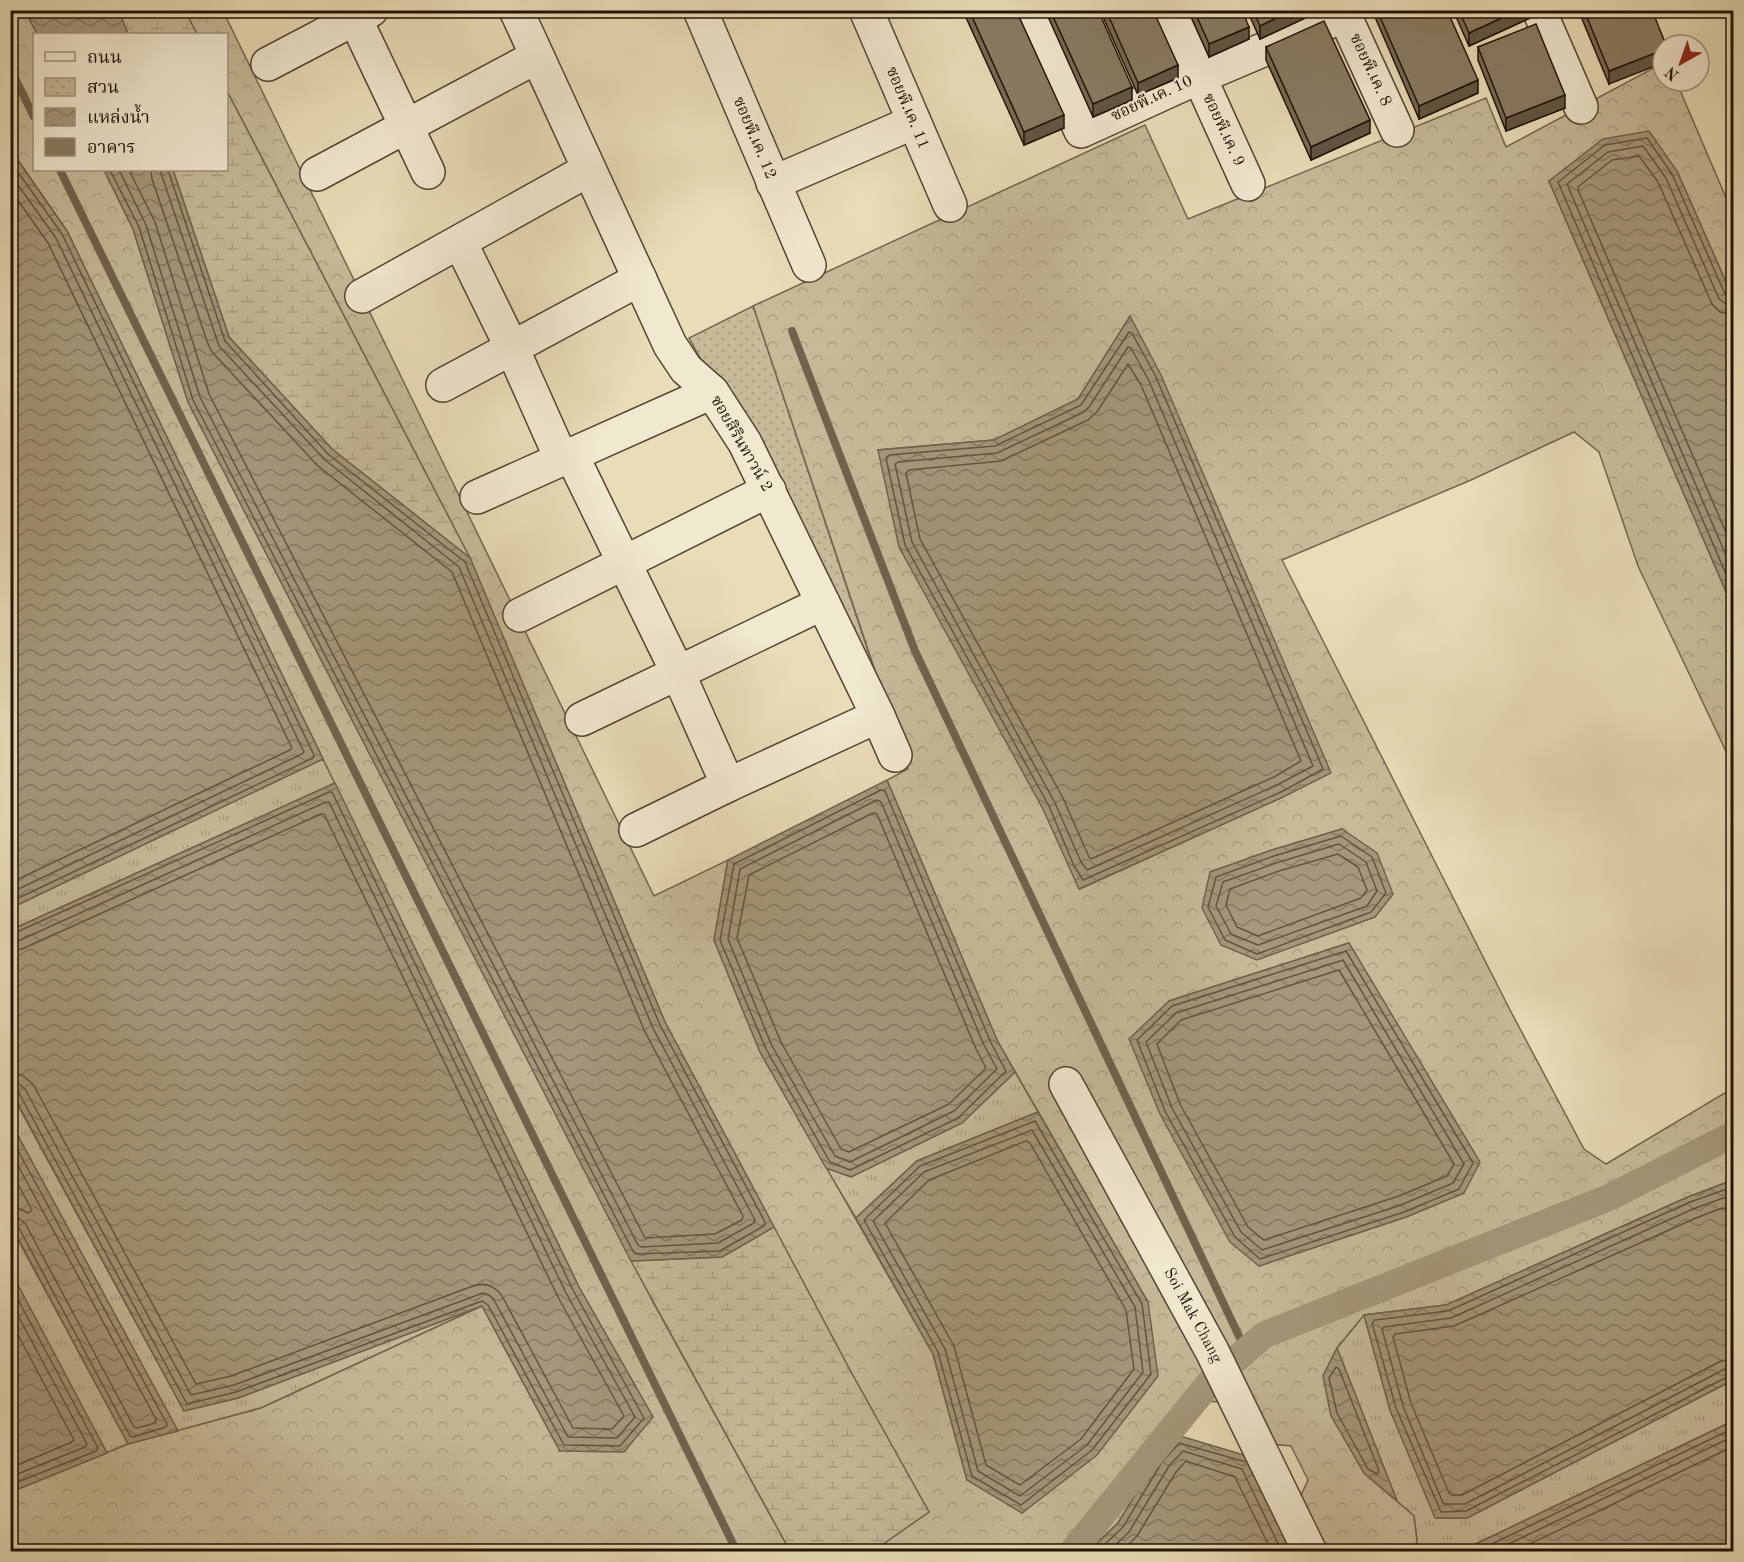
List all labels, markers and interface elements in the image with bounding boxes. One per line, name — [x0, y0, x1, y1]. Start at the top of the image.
street label: ซอยพี.เค. 8 — [1346, 30, 1396, 109]
legend — [33, 33, 228, 171]
north arrow — [1651, 33, 1711, 93]
text: ถนน — [87, 49, 122, 67]
text: N — [1662, 62, 1682, 83]
street label: ซอยพี.เค. 11 — [883, 64, 933, 151]
street label: ซอยพี.เค. 10 — [1108, 71, 1195, 125]
text: สวน — [87, 79, 119, 97]
street label: ซอยพี.เค. 9 — [1199, 90, 1249, 169]
street label: ซอยพี.เค. 12 — [730, 94, 780, 181]
text: แหล่งน้ำ — [87, 103, 150, 127]
text: อาคาร — [87, 139, 136, 157]
street label: ซอยสิรินทาวน์ 2 — [707, 392, 777, 495]
street label: Soi Mak Chang — [1160, 1266, 1225, 1366]

